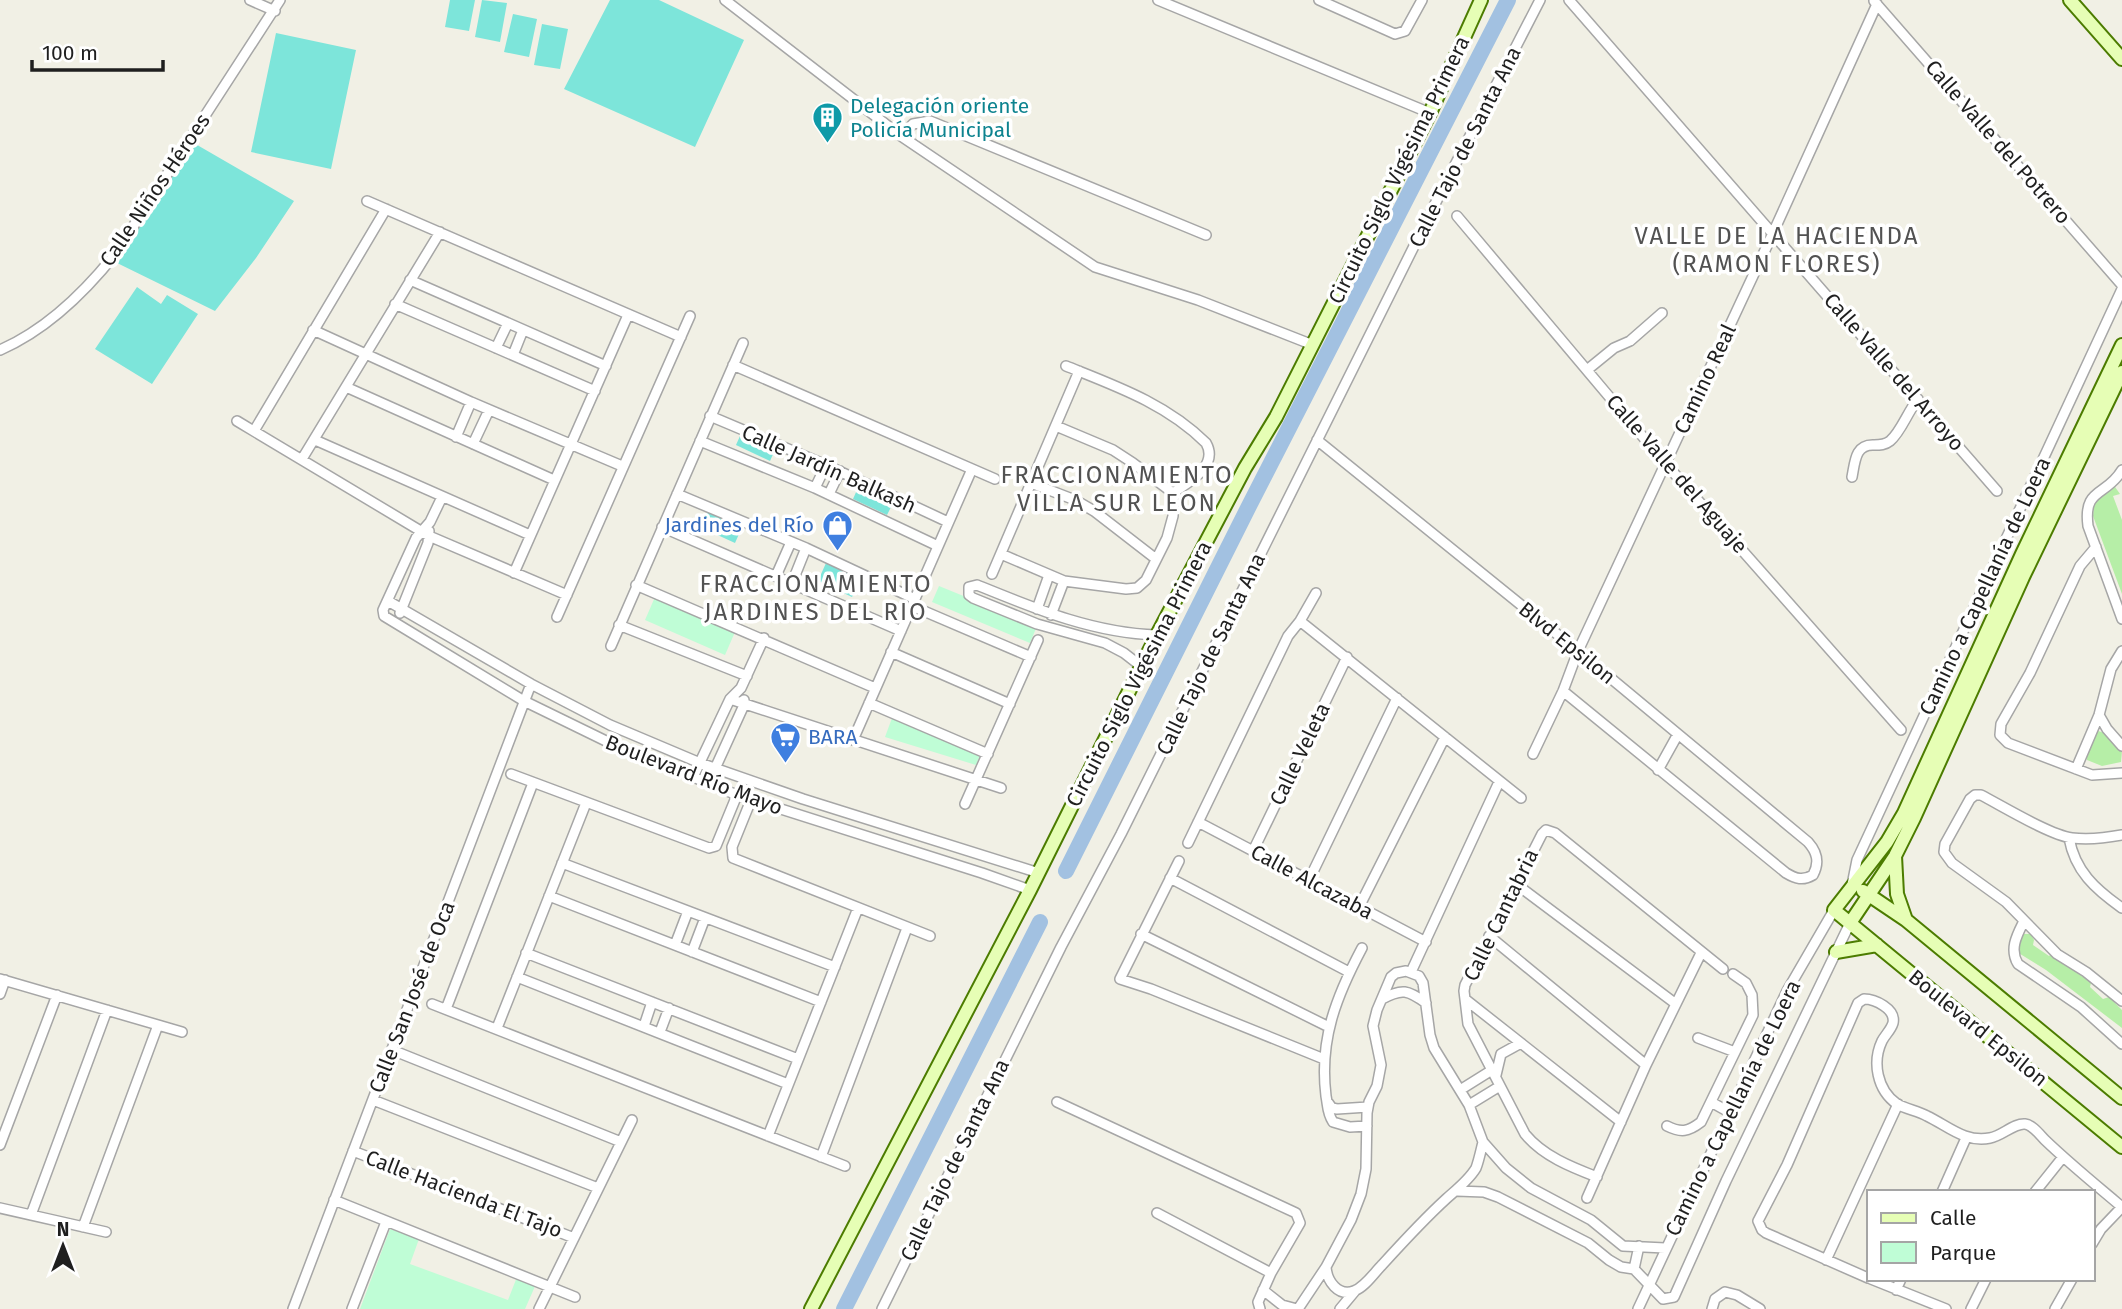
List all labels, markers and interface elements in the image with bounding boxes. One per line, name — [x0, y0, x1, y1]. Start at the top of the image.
scale bar — [32, 28, 163, 72]
street label: Circuito Siglo Vigésima Primera — [1323, 32, 1475, 308]
text: 100 m — [42, 40, 98, 66]
street label: Calle Tajo de Santa Ana — [1403, 42, 1527, 252]
street label: Calle Valle del Potrero — [1920, 55, 2076, 229]
place label: Delegación oriente Policía Municipal — [850, 93, 1029, 143]
building icon: Delegación oriente Policía Municipal — [810, 101, 844, 145]
street label: Calle Niños Héroes — [94, 108, 216, 271]
district label: VALLE DE LA HACIENDA (RAMON FLORES) — [1634, 222, 1920, 278]
street label: Calle Valle del Arroyo — [1818, 288, 1970, 456]
street label: Camino Real — [1668, 320, 1742, 438]
street label: Calle Valle del Aguaje — [1601, 389, 1753, 559]
street label: Calle Jardín Balkash — [738, 419, 920, 519]
street label: Camino a Capellanía de Loera — [1914, 453, 2056, 719]
district label: FRACCIONAMIENTO VILLA SUR LEON — [1000, 461, 1234, 517]
shop icon: Jardines del Río — [820, 508, 854, 552]
place label: Jardines del Río — [664, 512, 814, 538]
street label: Circuito Siglo Vigésima Primera — [1061, 537, 1217, 811]
street label: Calle Tajo de Santa Ana — [1151, 549, 1271, 759]
district label: FRACCIONAMIENTO JARDINES DEL RIO — [699, 570, 933, 626]
street label: Blvd Epsilon — [1513, 596, 1621, 690]
street label: Calle Veleta — [1264, 698, 1336, 810]
supermarket icon: BARA — [768, 720, 802, 764]
place label: BARA — [808, 724, 857, 750]
street label: Boulevard Río Mayo — [602, 729, 786, 821]
street label: Calle Alcazaba — [1246, 839, 1378, 925]
street label: Calle Cantabria — [1458, 845, 1544, 985]
street label: Calle San José de Oca — [363, 897, 461, 1097]
street label: Boulevard Epsilon — [1903, 964, 2053, 1092]
street label: Camino a Capellanía de Loera — [1660, 976, 1806, 1240]
street label: Calle Tajo de Santa Ana — [895, 1055, 1015, 1265]
street label: Calle Hacienda El Tajo — [362, 1144, 566, 1244]
legend — [1867, 1190, 2094, 1281]
text: Calle — [1930, 1205, 1976, 1231]
north arrow — [28, 1211, 98, 1281]
text: N — [57, 1218, 69, 1241]
text: Parque — [1930, 1240, 1996, 1266]

